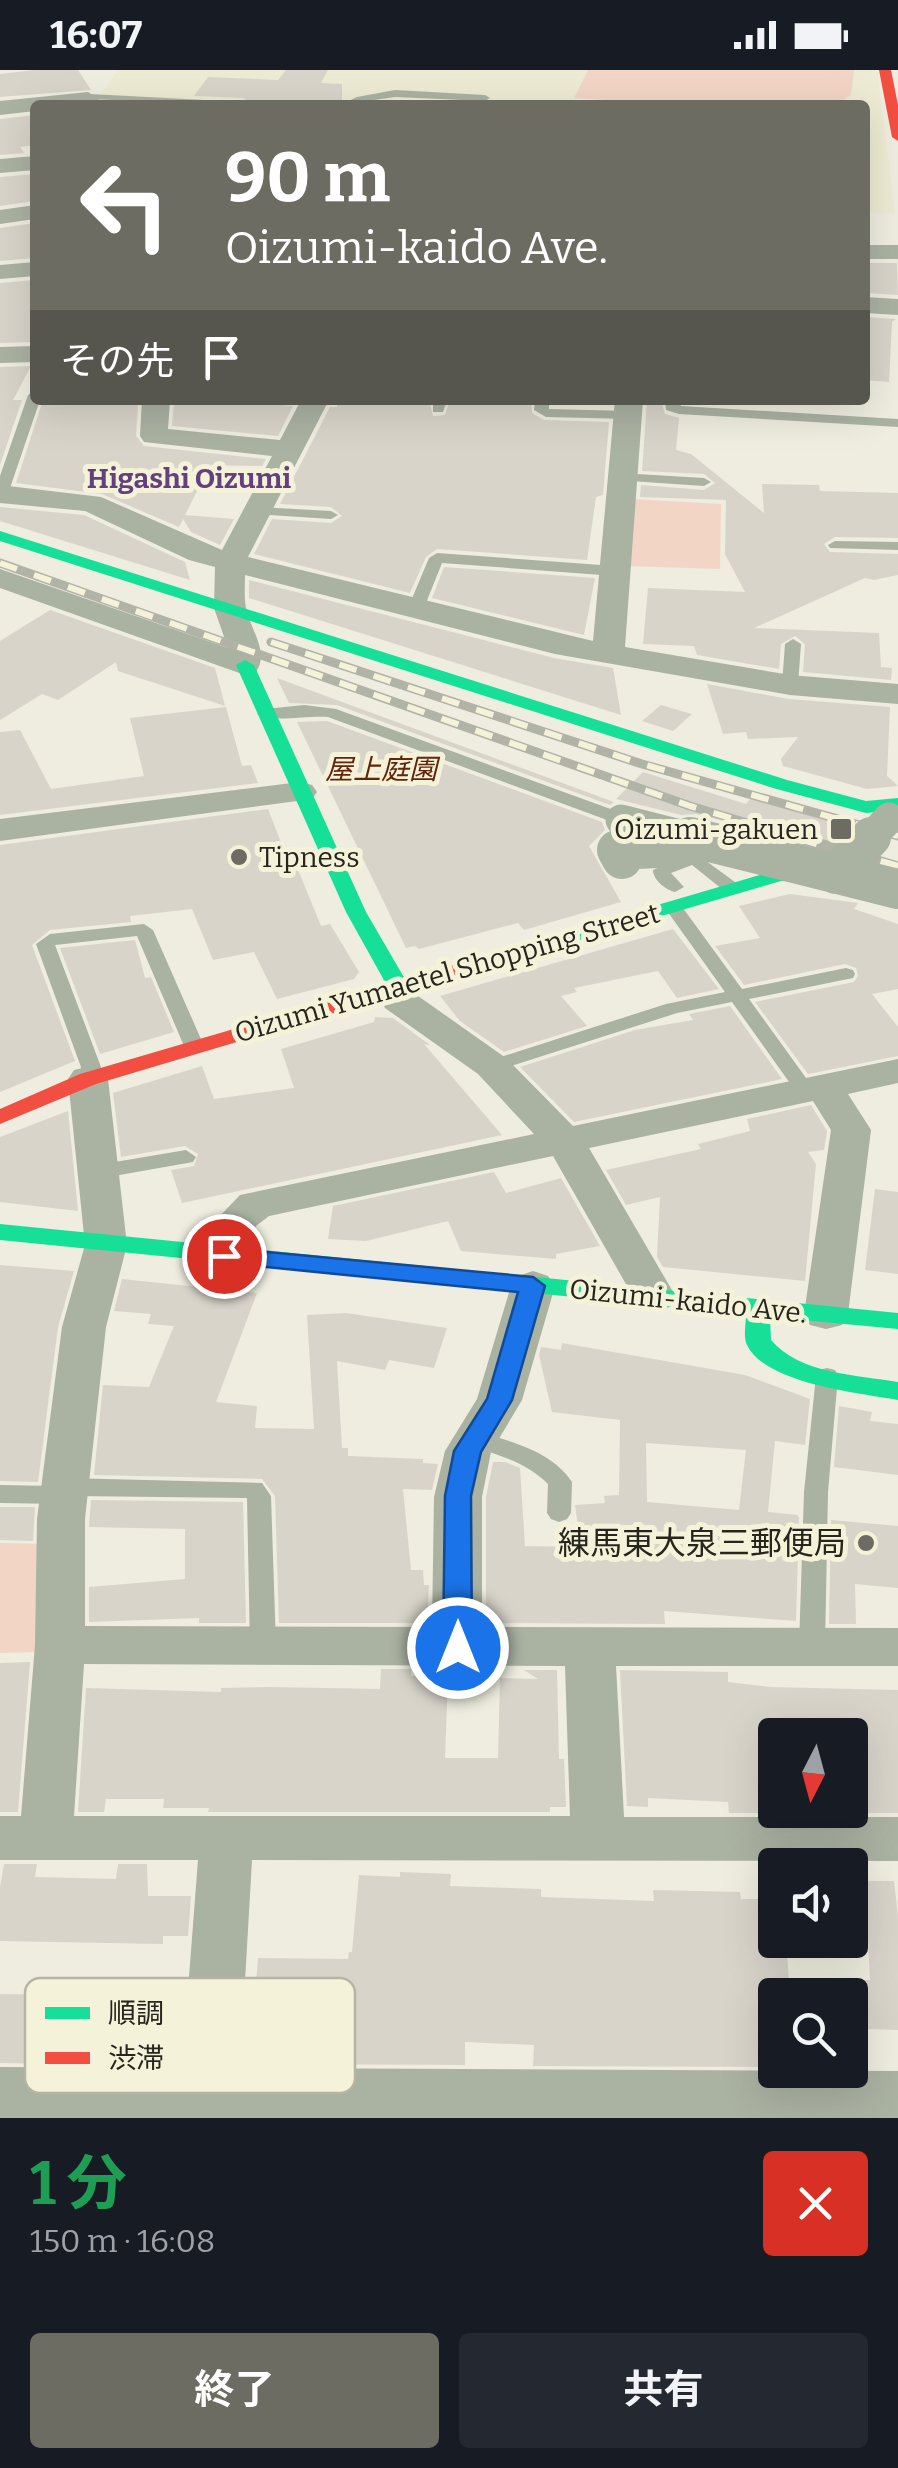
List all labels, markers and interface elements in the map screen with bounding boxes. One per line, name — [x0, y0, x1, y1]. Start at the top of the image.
text: 16:07 — [50, 12, 142, 58]
text: 90 m — [225, 136, 390, 220]
icon: left — [60, 140, 190, 270]
text: Oizumi-kaido Ave. — [225, 221, 608, 275]
icon: arrive — [194, 330, 249, 385]
text: その先 — [60, 338, 174, 384]
district label: Higashi Oizumi — [87, 462, 291, 495]
park label: 屋上庭園 — [325, 753, 441, 786]
place label: Oizumi-gakuen — [614, 813, 818, 846]
marker: Oizumi-gakuen — [828, 816, 854, 842]
place label: Tipness — [259, 841, 360, 874]
marker: Tipness — [228, 846, 250, 868]
street label: Oizumi Yumaetel Shopping Street — [231, 896, 663, 1050]
pin — [182, 1214, 267, 1299]
icon: arrive — [197, 1229, 252, 1284]
street label: Oizumi-kaido Ave. — [568, 1272, 808, 1330]
place label: 練馬東大泉三郵便局 — [558, 1524, 846, 1562]
marker: 練馬東大泉三郵便局 — [855, 1532, 877, 1554]
position arrow — [406, 1596, 510, 1700]
north arrow — [758, 1718, 868, 1828]
map controls — [758, 1718, 868, 2088]
button: sound — [758, 1848, 868, 1958]
legend — [25, 1978, 355, 2093]
button: search — [758, 1978, 868, 2088]
text: 順調 — [108, 1997, 164, 2030]
text: 渋滞 — [108, 2042, 164, 2075]
text: 1 分 — [30, 2148, 127, 2220]
button: close — [763, 2151, 868, 2256]
text: 150 m · 16:08 — [30, 2222, 215, 2260]
button: 終了 — [30, 2333, 439, 2448]
button: 共有 — [459, 2333, 868, 2448]

